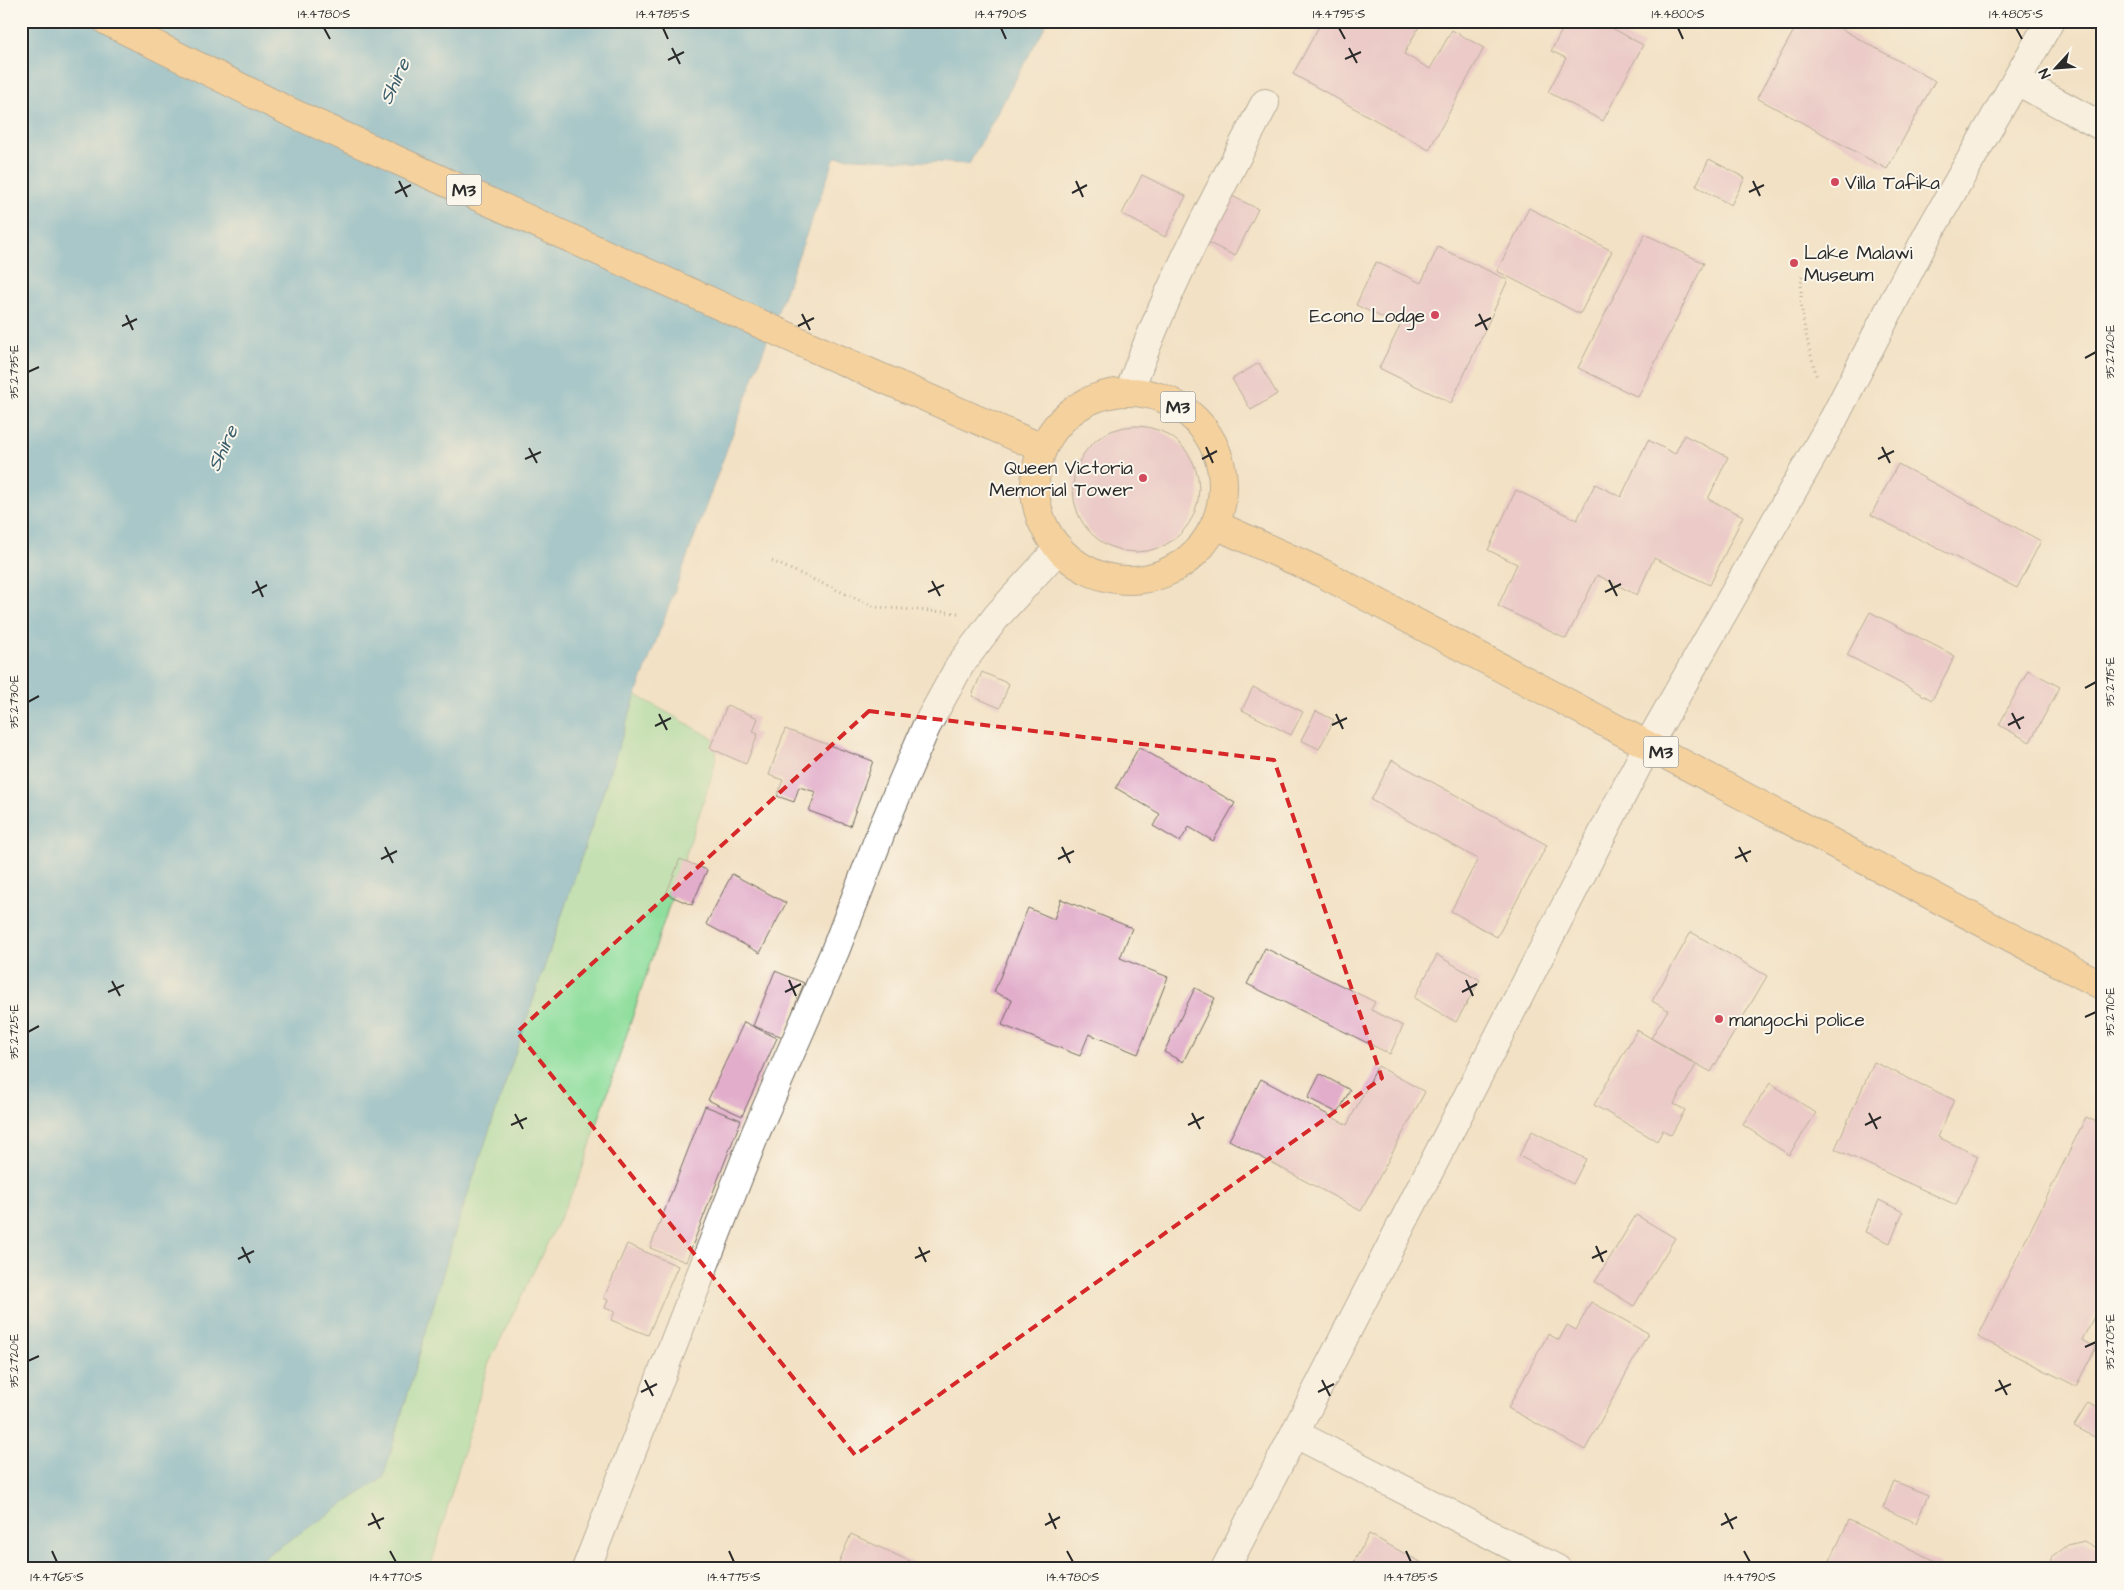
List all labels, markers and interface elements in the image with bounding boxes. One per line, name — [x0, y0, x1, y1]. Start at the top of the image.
text: 14.4780°S — [298, 6, 351, 23]
text: 14.4785°S — [636, 6, 690, 23]
text: 14.4790°S — [975, 6, 1027, 23]
text: 14.4795°S — [1313, 6, 1366, 23]
text: 14.4800°S — [1652, 6, 1705, 23]
text: 14.4805°S — [1989, 6, 2043, 23]
north arrow — [2032, 42, 2082, 92]
water label: Shire — [372, 53, 418, 109]
text: N — [2034, 65, 2056, 82]
place label: Villa Tafika — [1845, 170, 1940, 197]
road number: M3 — [446, 174, 482, 206]
marker: Villa Tafika — [1829, 176, 1841, 188]
place label: Lake Malawi Museum — [1804, 240, 1913, 289]
marker: Lake Malawi Museum — [1788, 257, 1800, 269]
place label: Econo Lodge — [1310, 303, 1425, 331]
marker: Econo Lodge — [1429, 309, 1441, 321]
text: 35.2720°E — [2102, 325, 2119, 379]
text: 35.2735°E — [6, 345, 23, 399]
road number: M3 — [1160, 392, 1196, 422]
water label: Shire — [200, 420, 246, 476]
place label: Queen Victoria Memorial Tower — [989, 455, 1134, 504]
marker: Queen Victoria Memorial Tower — [1137, 472, 1149, 484]
text: 35.2715°E — [2102, 657, 2119, 707]
text: 35.2730°E — [6, 675, 23, 729]
road number: M3 — [1644, 736, 1678, 768]
text: 35.2710°E — [2102, 987, 2119, 1037]
text: 35.2725°E — [6, 1004, 23, 1060]
place label: mangochi police — [1729, 1007, 1865, 1035]
marker: mangochi police — [1713, 1013, 1725, 1025]
text: 35.2705°E — [2102, 1314, 2119, 1370]
text: 35.2720°E — [6, 1334, 23, 1388]
text: 14.4765°S — [30, 1569, 84, 1586]
text: 14.4770°S — [370, 1569, 422, 1586]
text: 14.4775°S — [707, 1569, 761, 1586]
text: 14.4780°S — [1047, 1569, 1100, 1586]
text: 14.4785°S — [1384, 1569, 1438, 1586]
text: 14.4790°S — [1724, 1569, 1776, 1586]

